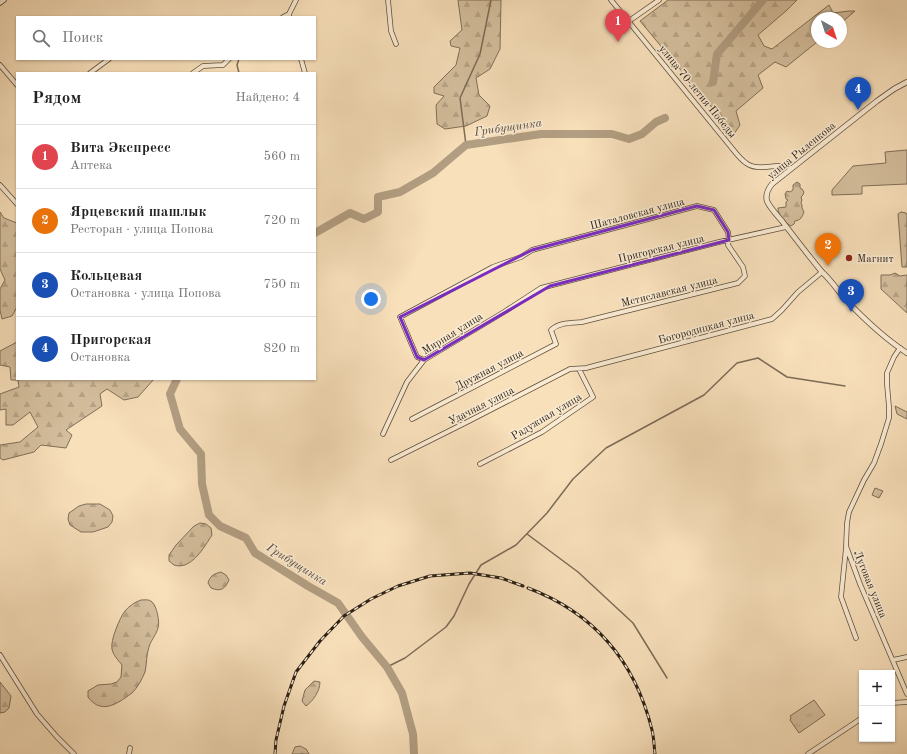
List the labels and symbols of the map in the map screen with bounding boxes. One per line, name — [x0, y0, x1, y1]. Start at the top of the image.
pin: 1 — [605, 9, 631, 42]
north arrow — [811, 12, 847, 48]
street label: улица 70-летия Победы — [656, 43, 738, 140]
pin: 4 — [845, 77, 871, 110]
water label: Грибущинка — [472, 116, 543, 139]
street label: улица Рыленкова — [766, 120, 839, 182]
street label: Шаталовская улица — [589, 196, 686, 232]
street label: Пригорская улица — [617, 233, 706, 265]
pin: 2 — [815, 233, 841, 266]
marker: Магнит — [844, 253, 854, 263]
place label: Магнит — [857, 254, 894, 265]
street label: Мстиславская улица — [620, 275, 719, 310]
pin: 3 — [838, 279, 864, 312]
your location — [361, 289, 381, 309]
street label: Богородицкая улица — [657, 310, 756, 347]
street label: Мирная улица — [421, 311, 486, 357]
street label: Дружная улица — [454, 348, 526, 393]
street label: Удачная улица — [447, 385, 517, 428]
street label: Радужная улица — [510, 392, 584, 443]
water label: Грибущинка — [263, 540, 330, 588]
street label: Луговая улица — [851, 549, 888, 620]

